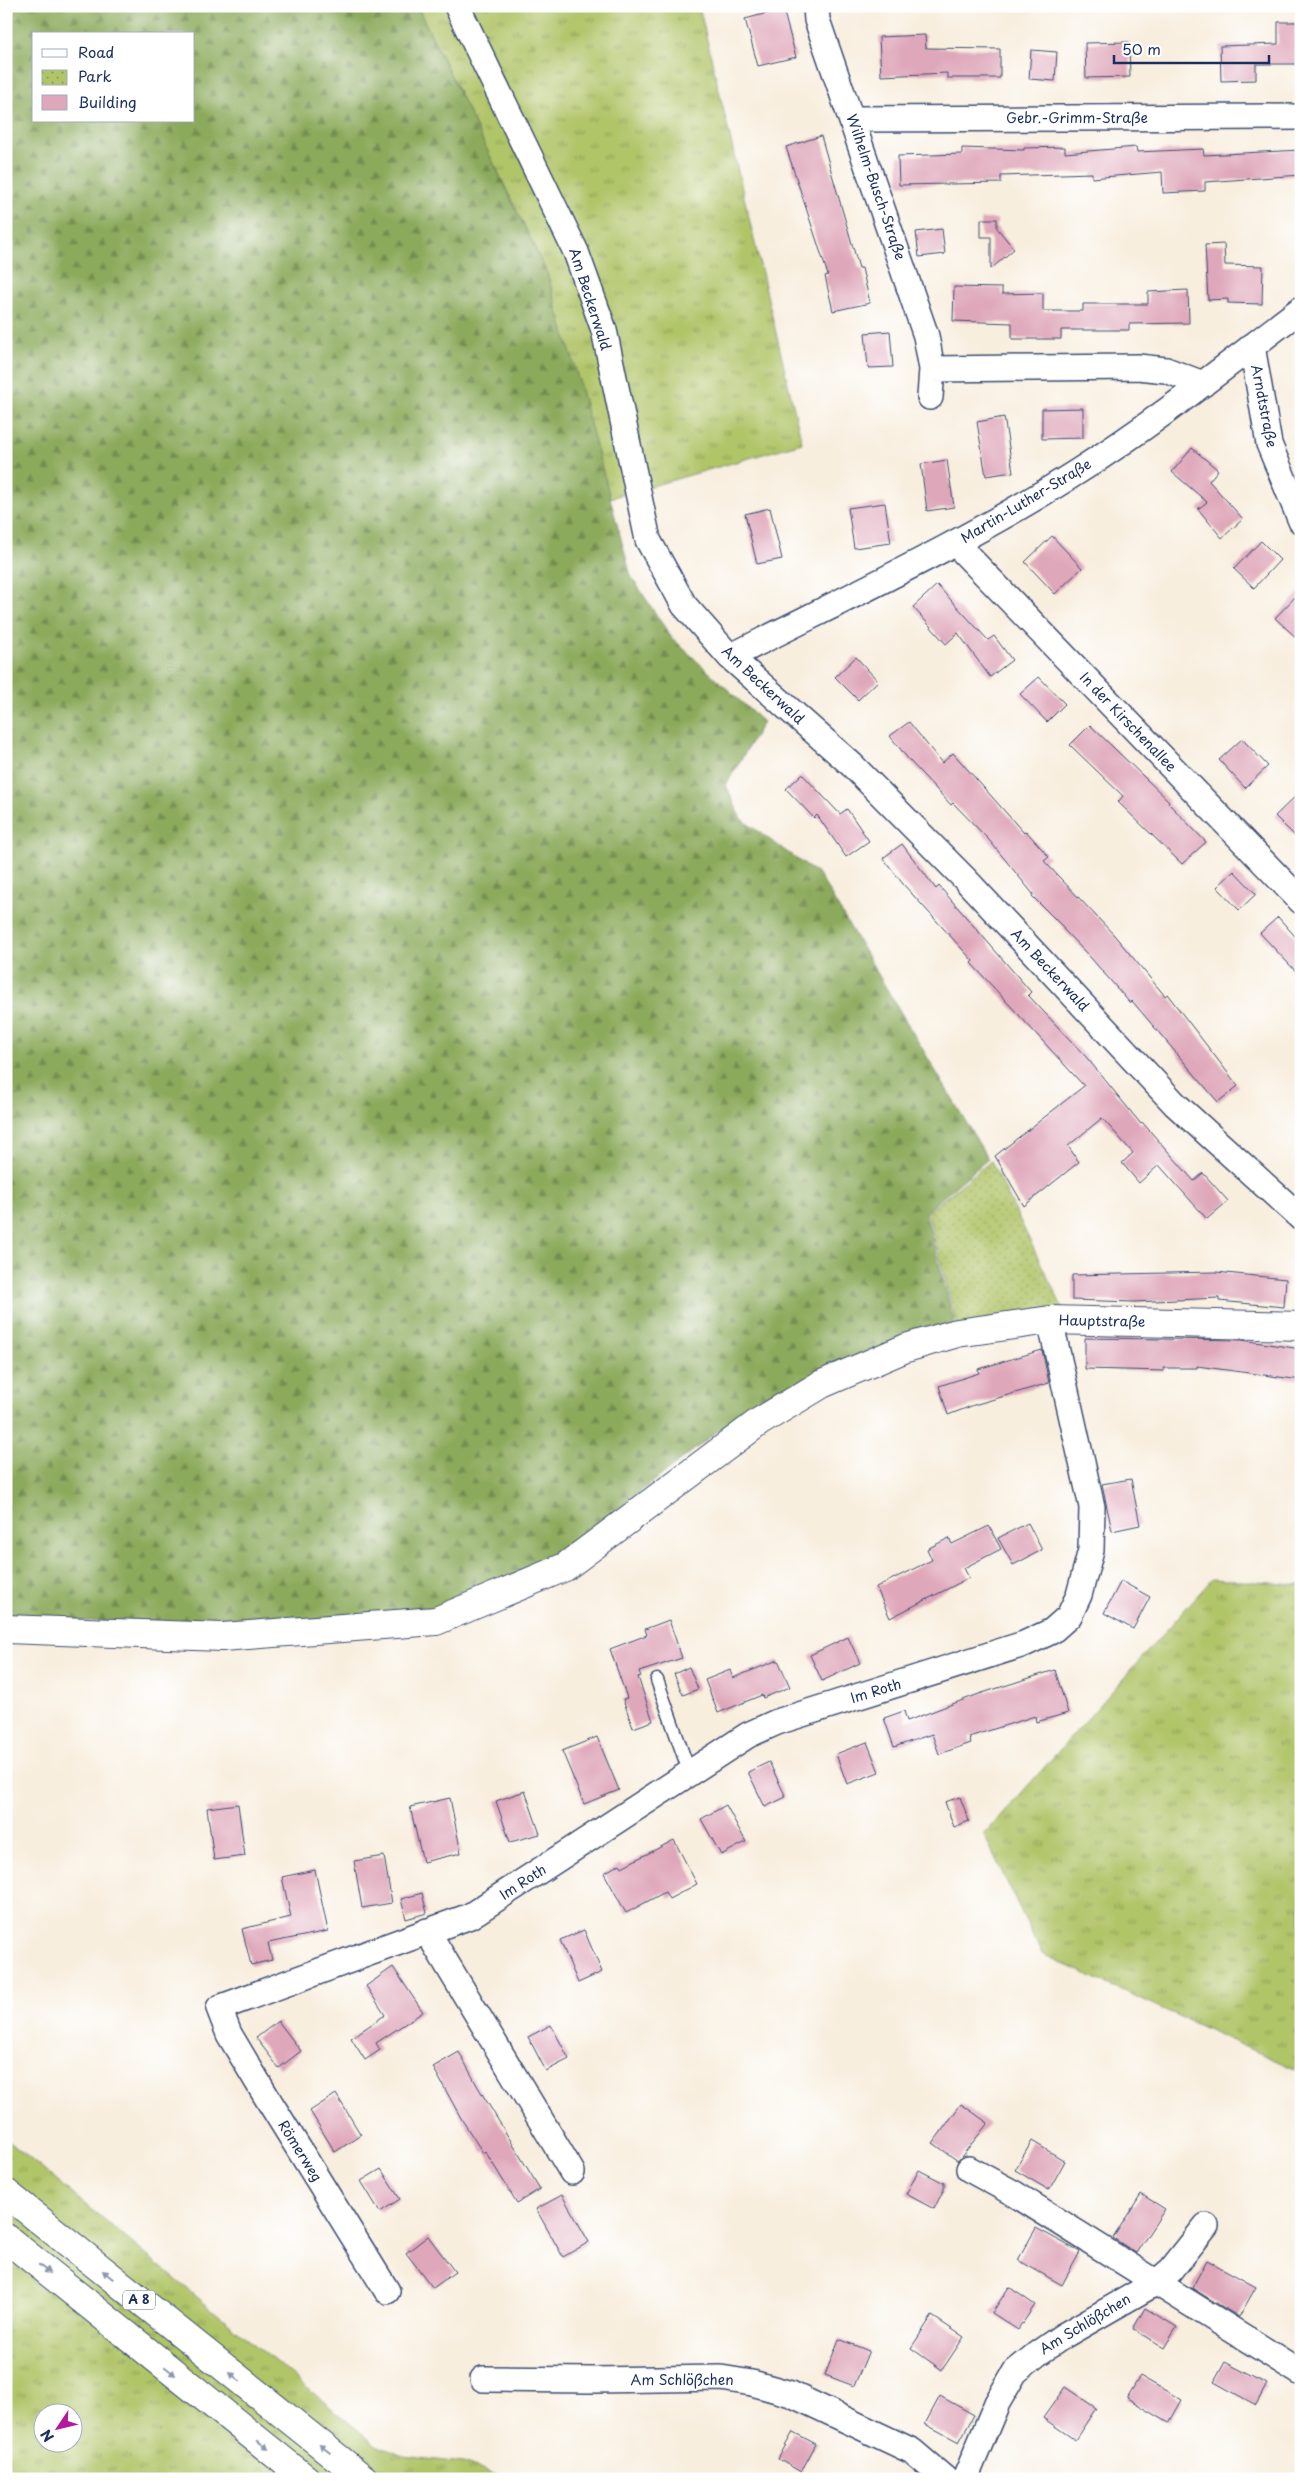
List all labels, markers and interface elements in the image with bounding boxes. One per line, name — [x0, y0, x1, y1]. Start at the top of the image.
legend — [32, 32, 195, 122]
scale bar — [1114, 32, 1270, 64]
text: 50 m — [1122, 37, 1161, 60]
text: Road — [78, 40, 114, 63]
text: Park — [78, 64, 112, 87]
text: Building — [78, 90, 137, 113]
street label: Gebr.-Grimm-Straße — [1006, 107, 1148, 128]
street label: Wilhelm-Busch-Straße — [842, 111, 911, 263]
street label: Am Beckerwald — [564, 245, 617, 353]
street label: Arndtstraße — [1246, 363, 1283, 449]
street label: Martin-Luther-Straße — [957, 453, 1095, 548]
street label: Am Beckerwald — [717, 641, 810, 729]
street label: In der Kirschenallee — [1075, 667, 1182, 777]
street label: Am Beckerwald — [1006, 924, 1095, 1016]
street label: Hauptstraße — [1058, 1309, 1146, 1332]
street label: Im Roth — [848, 1673, 904, 1708]
street label: Im Roth — [495, 1859, 550, 1905]
street label: Römerweg — [273, 2116, 328, 2186]
one-way arrow — [37, 2263, 50, 2274]
one-way arrow — [102, 2270, 115, 2281]
street label: Am Schlößchen — [1035, 2288, 1134, 2359]
road number: A 8 — [123, 2290, 155, 2310]
one-way arrow — [163, 2366, 176, 2377]
street label: Am Schlößchen — [630, 2369, 734, 2390]
one-way arrow — [229, 2372, 242, 2383]
north arrow — [32, 2402, 82, 2452]
text: N — [35, 2425, 59, 2446]
one-way arrow — [256, 2440, 269, 2451]
one-way arrow — [319, 2443, 332, 2454]

